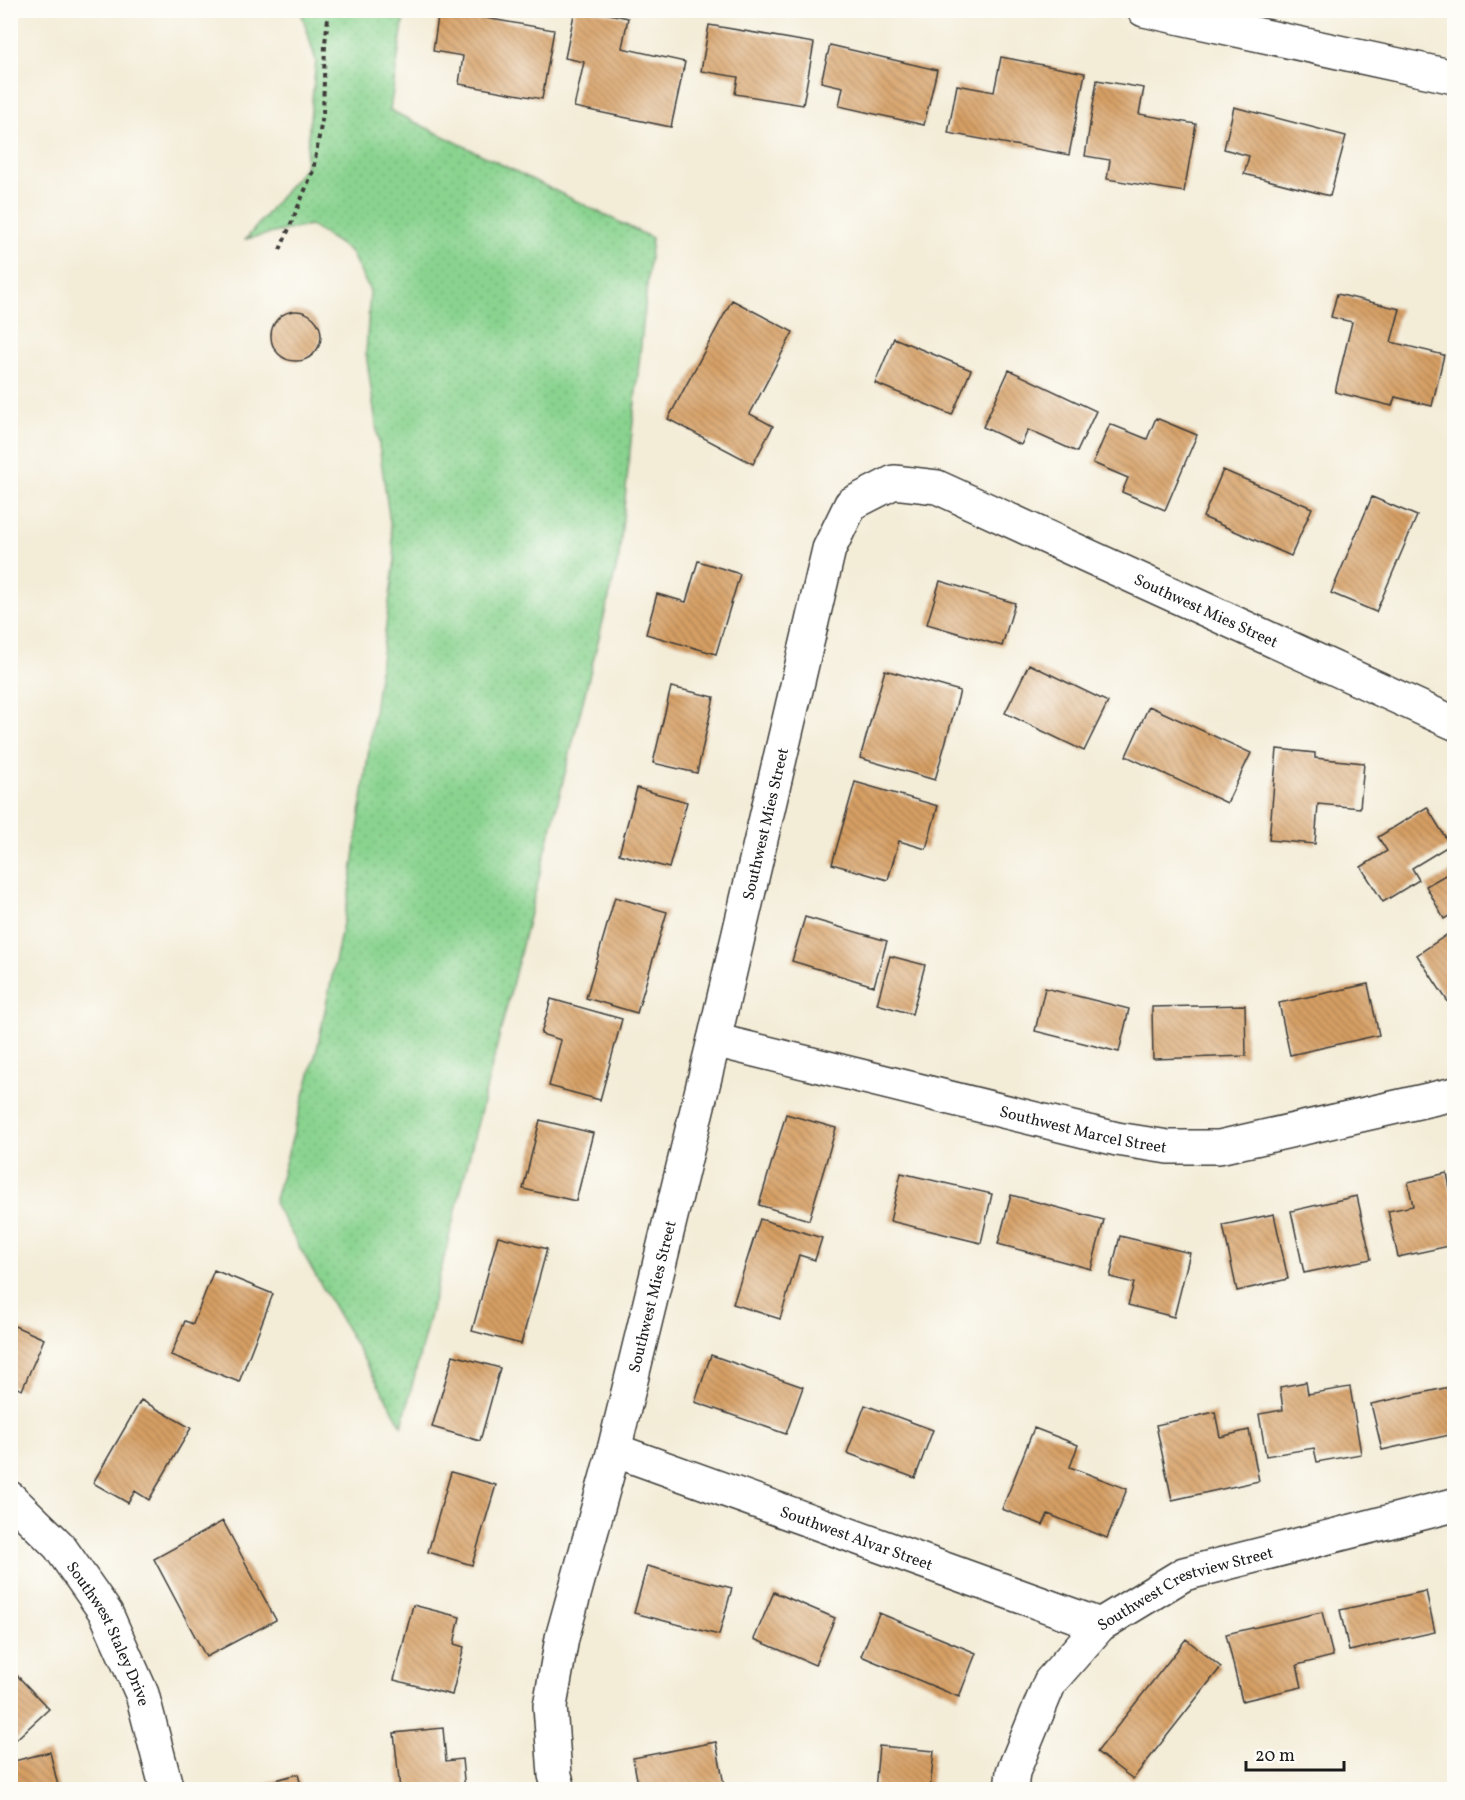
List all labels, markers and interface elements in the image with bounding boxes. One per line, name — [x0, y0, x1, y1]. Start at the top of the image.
street label: Southwest Mies Street — [1130, 569, 1281, 654]
street label: Southwest Mies Street — [738, 745, 795, 903]
street label: Southwest Marcel Street — [997, 1102, 1169, 1160]
street label: Southwest Mies Street — [624, 1218, 683, 1375]
street label: Southwest Alvar Street — [777, 1502, 936, 1577]
street label: Southwest Crestview Street — [1094, 1543, 1276, 1637]
street label: Southwest Staley Drive — [60, 1558, 154, 1709]
scale bar — [1246, 1734, 1344, 1772]
text: 20 m — [1255, 1744, 1295, 1769]

